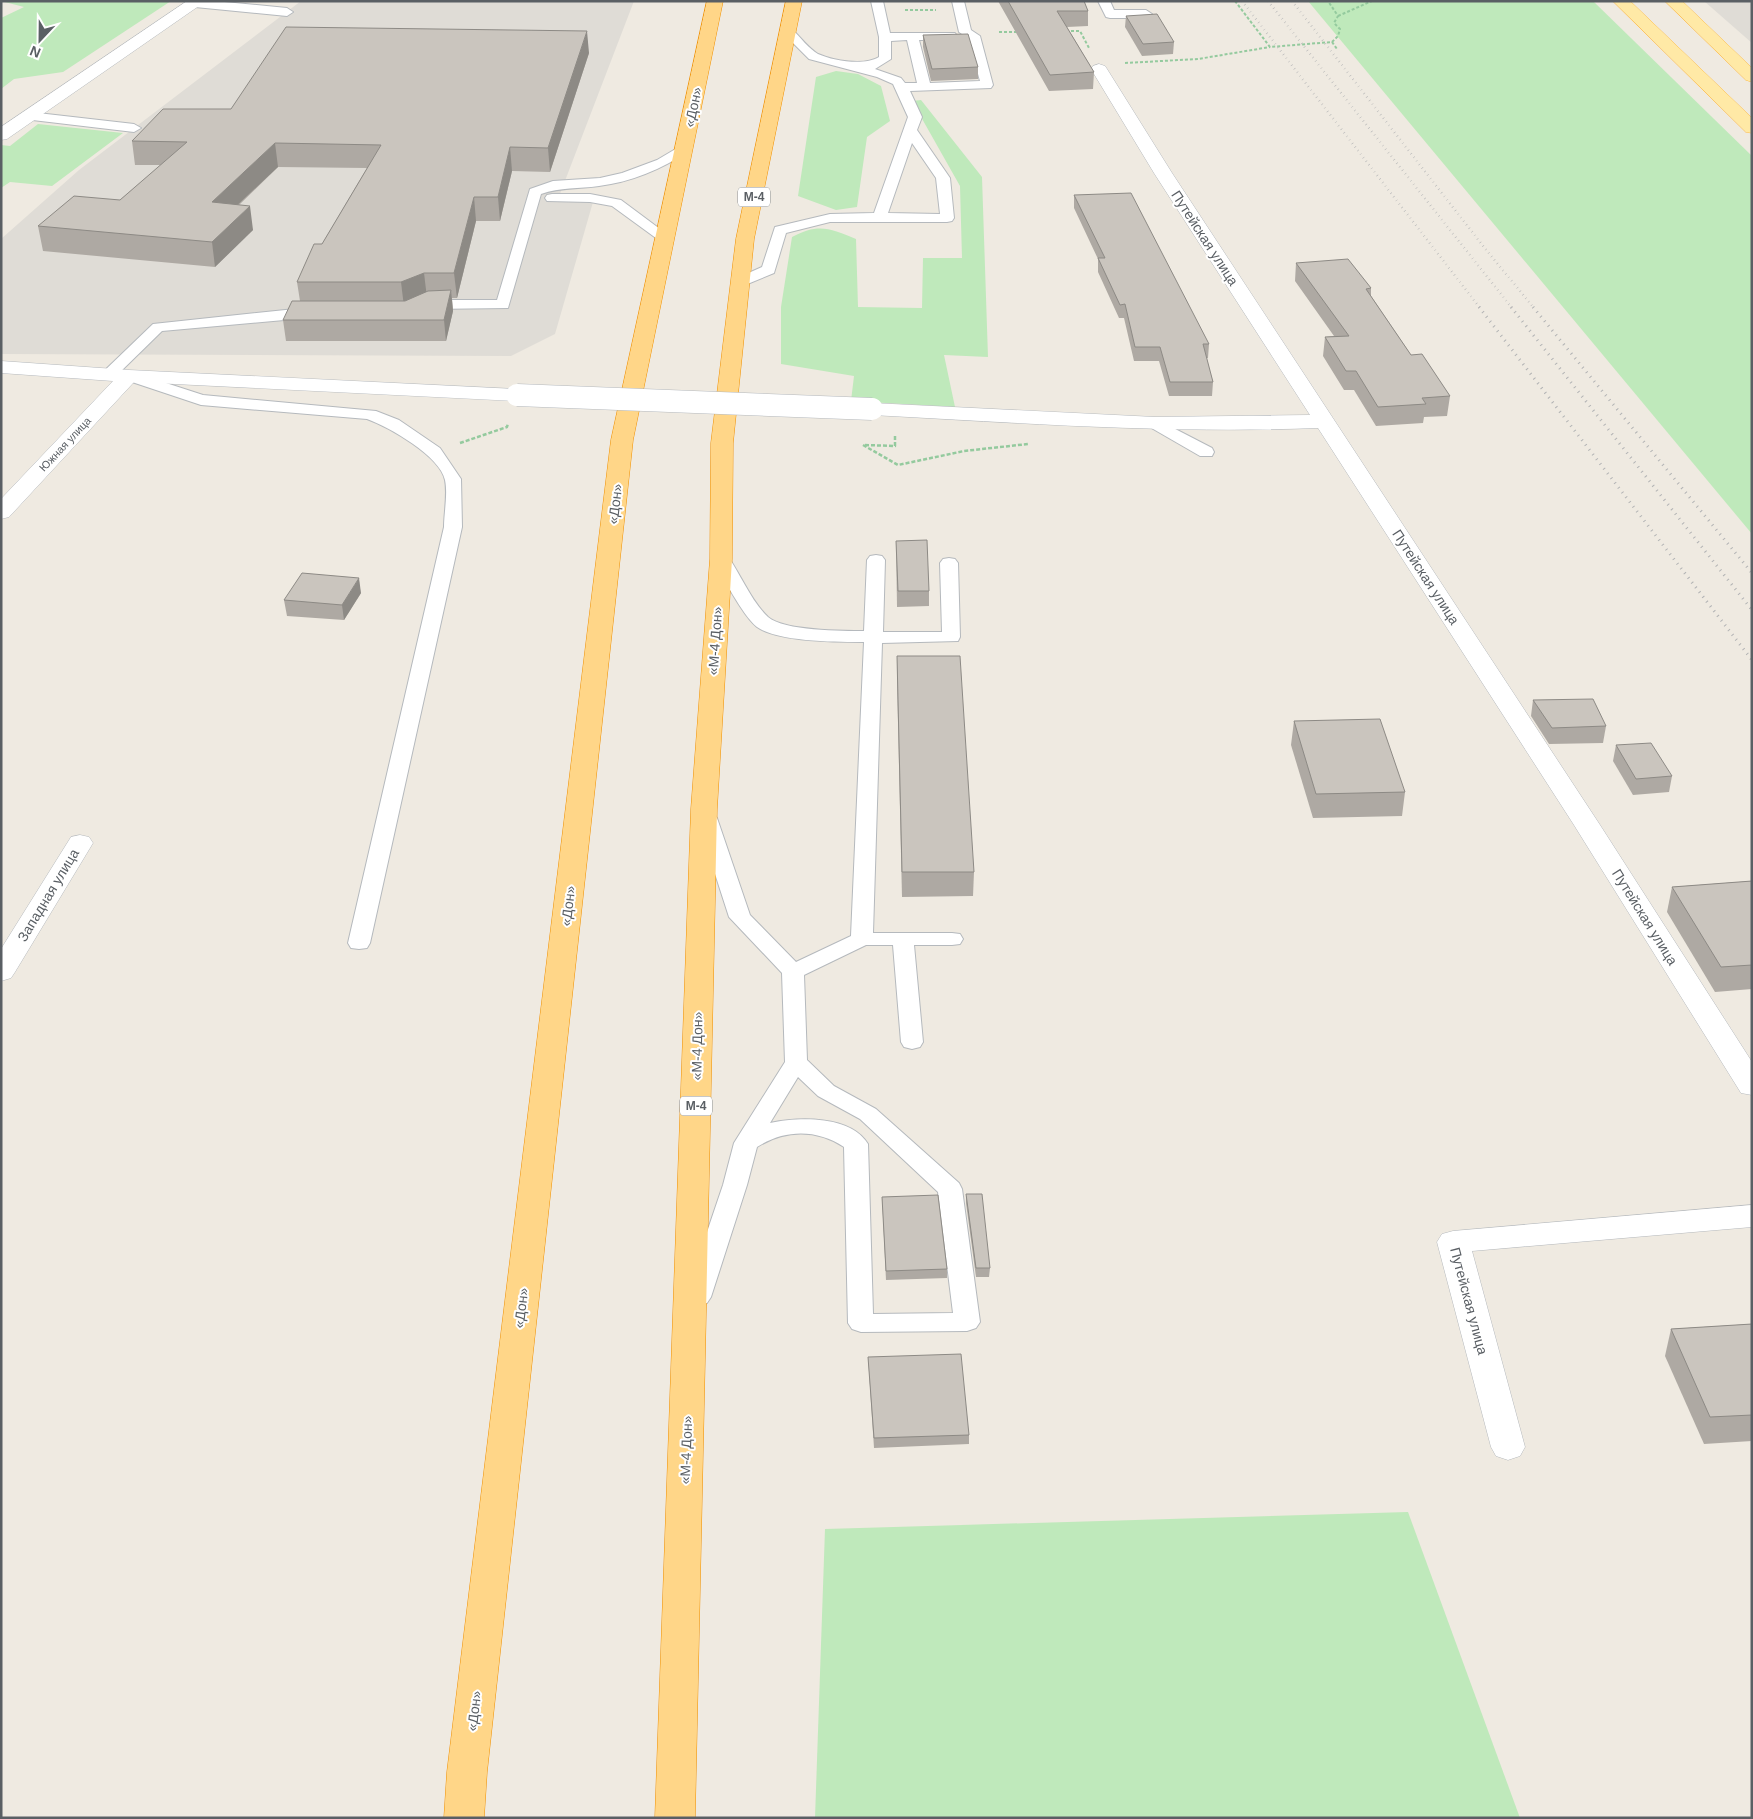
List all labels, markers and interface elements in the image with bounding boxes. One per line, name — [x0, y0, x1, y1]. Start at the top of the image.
north arrow — [15, 15, 65, 65]
text: N — [27, 43, 43, 61]
street label: «Дон» — [681, 85, 705, 129]
street label: Путейская улица — [1168, 187, 1242, 289]
road number: М-4 — [738, 188, 770, 206]
street label: Южная улица — [37, 414, 94, 474]
street label: «Дон» — [605, 483, 625, 525]
street label: Путейская улица — [1389, 526, 1463, 628]
street label: «М-4 Дон» — [705, 606, 725, 676]
street label: Западная улица — [14, 846, 82, 944]
street label: Путейская улица — [1609, 866, 1681, 968]
street label: «Дон» — [558, 885, 578, 927]
street label: «М-4 Дон» — [688, 1011, 706, 1081]
road number: М-4 — [680, 1096, 712, 1116]
street label: Путейская улица — [1447, 1246, 1491, 1356]
street label: «Дон» — [511, 1287, 531, 1329]
street label: «М-4 Дон» — [677, 1415, 695, 1485]
street label: «Дон» — [464, 1690, 484, 1732]

